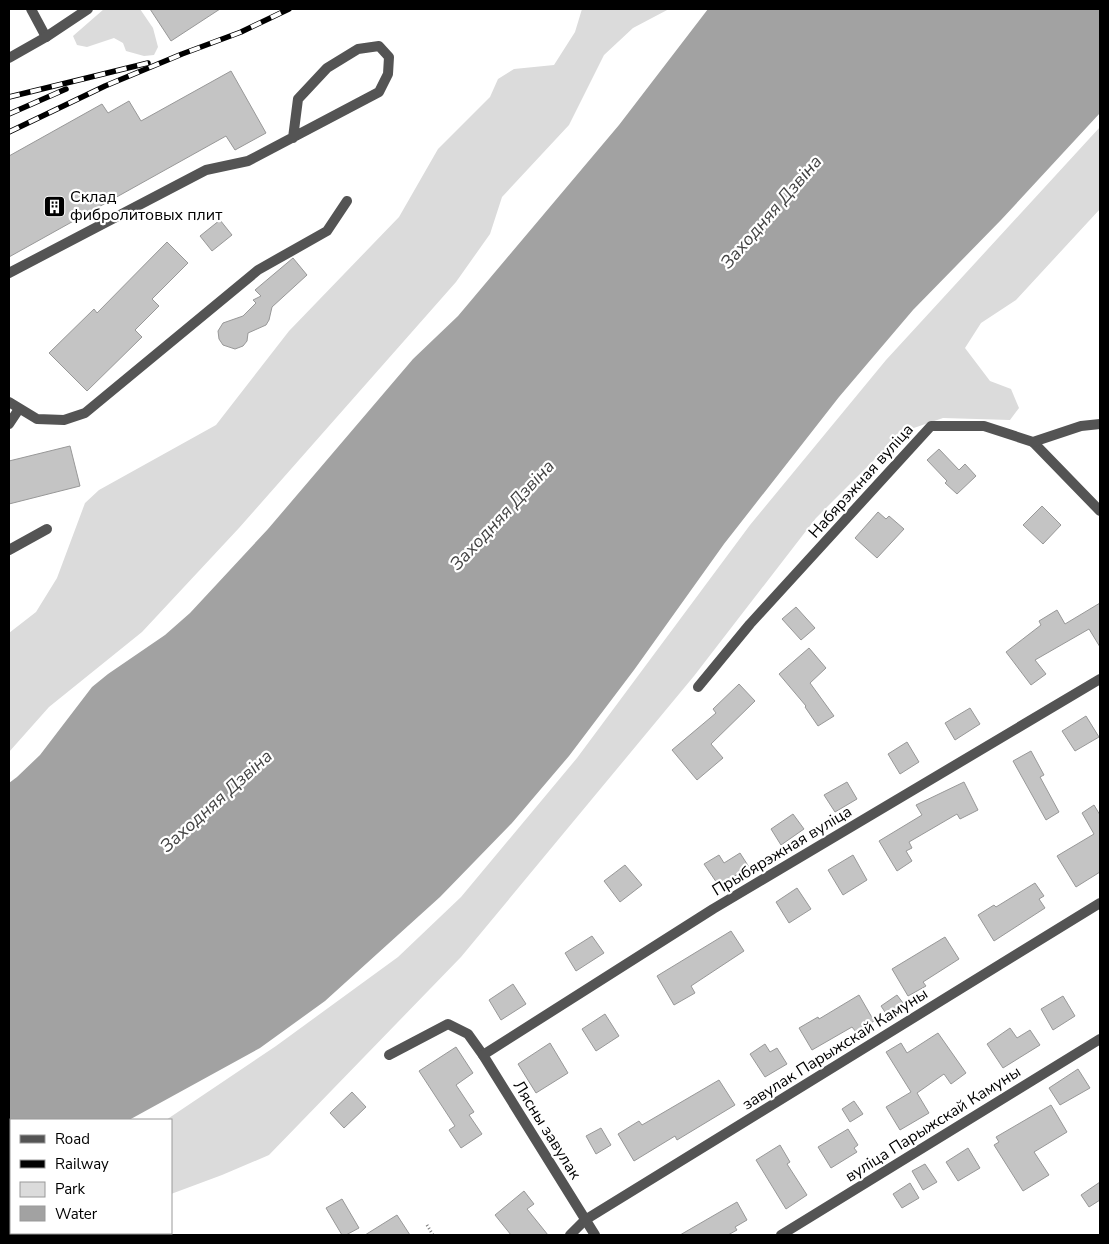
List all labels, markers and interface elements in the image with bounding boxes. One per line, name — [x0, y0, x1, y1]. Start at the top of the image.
water label: Заходняя Дзвіна — [715, 150, 827, 274]
place label: Склад фибролитовых плит — [70, 186, 223, 226]
building icon: Склад фибролитовых плит — [42, 194, 66, 218]
street label: Набярэжная вуліца — [804, 419, 918, 543]
water label: Заходняя Дзвіна — [444, 454, 560, 576]
water label: Заходняя Дзвіна — [155, 744, 277, 858]
street label: Прыбярэжная вуліца — [708, 800, 856, 902]
street label: завулак Парыжскай Камуны — [738, 983, 932, 1115]
street label: вуліца Парыжскай Камуны — [841, 1061, 1025, 1187]
street label: Лясны завулак — [508, 1076, 586, 1184]
legend — [10, 1119, 172, 1234]
text: Road — [55, 1129, 90, 1149]
text: Railway — [55, 1154, 109, 1174]
text: Park — [55, 1179, 85, 1199]
text: Water — [55, 1204, 98, 1224]

